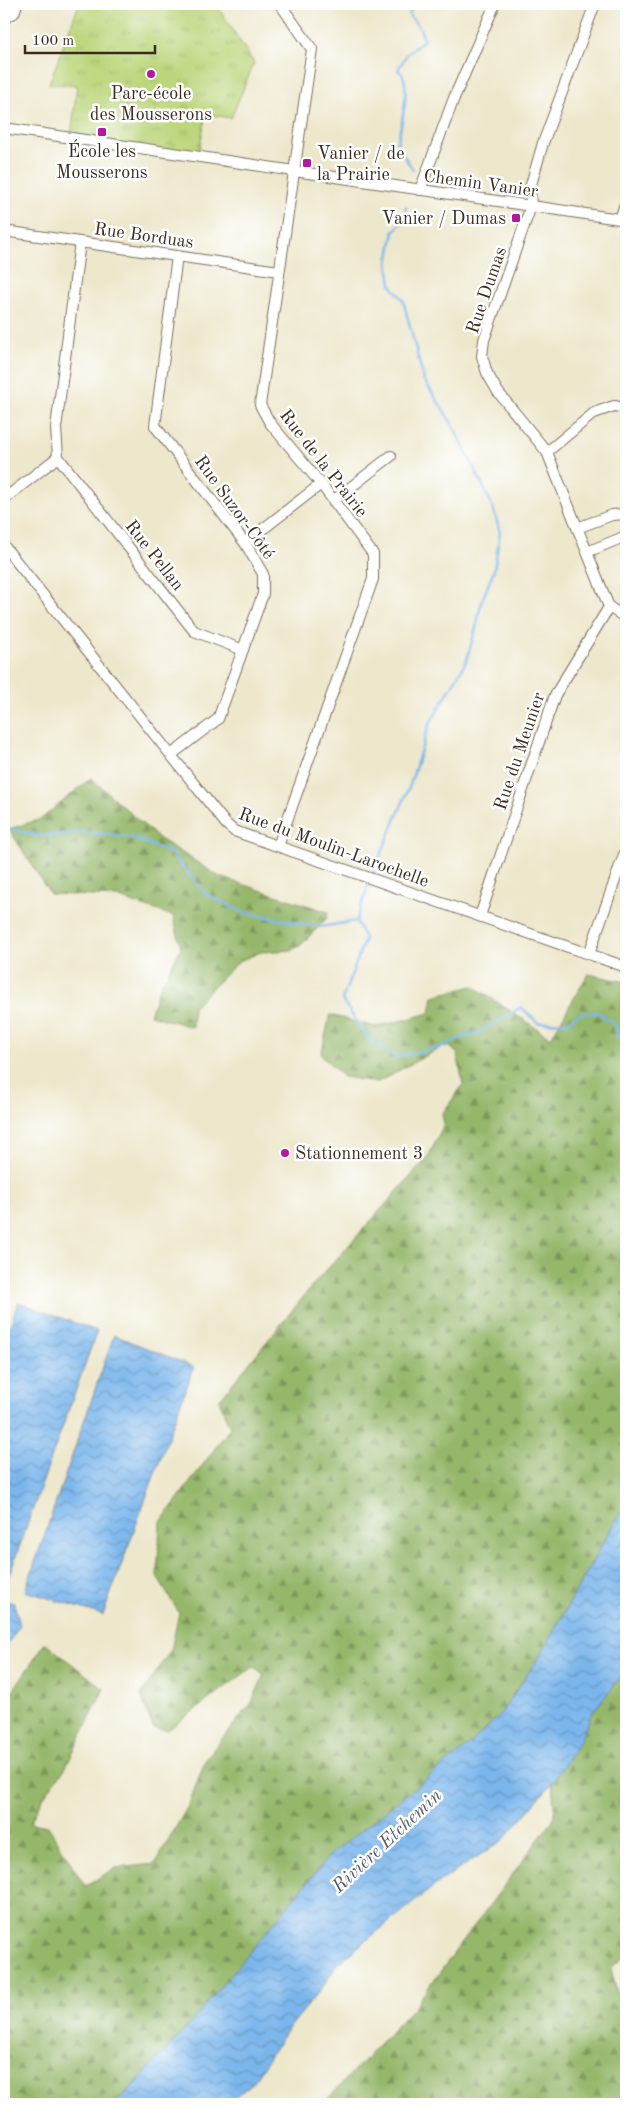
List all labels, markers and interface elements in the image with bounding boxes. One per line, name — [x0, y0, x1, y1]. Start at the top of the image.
scale bar — [25, 22, 155, 54]
text: 100 m — [32, 34, 74, 49]
marker: Parc-école des Mousserons — [145, 68, 157, 80]
place label: Parc-école des Mousserons — [90, 85, 212, 124]
marker: École les Mousserons — [96, 126, 108, 138]
place label: École les Mousserons — [56, 139, 148, 182]
place label: Vanier / de la Prairie — [317, 145, 404, 184]
marker: Vanier / de la Prairie — [301, 157, 313, 169]
street label: Chemin Vanier — [422, 167, 540, 201]
place label: Vanier / Dumas — [382, 210, 506, 228]
marker: Vanier / Dumas — [510, 212, 522, 224]
street label: Rue Borduas — [93, 220, 195, 252]
street label: Rue Dumas — [464, 244, 510, 336]
street label: Rue de la Prairie — [276, 406, 371, 521]
street label: Rue Suzor-Côté — [191, 453, 278, 563]
street label: Rue Pellan — [121, 517, 187, 594]
street label: Rue du Meunier — [491, 690, 549, 812]
street label: Rue du Moulin-Larochelle — [236, 805, 431, 891]
place label: Stationnement 3 — [295, 1145, 423, 1163]
marker: Stationnement 3 — [279, 1147, 291, 1159]
water label: Rivière Etchemin — [329, 1786, 446, 1898]

